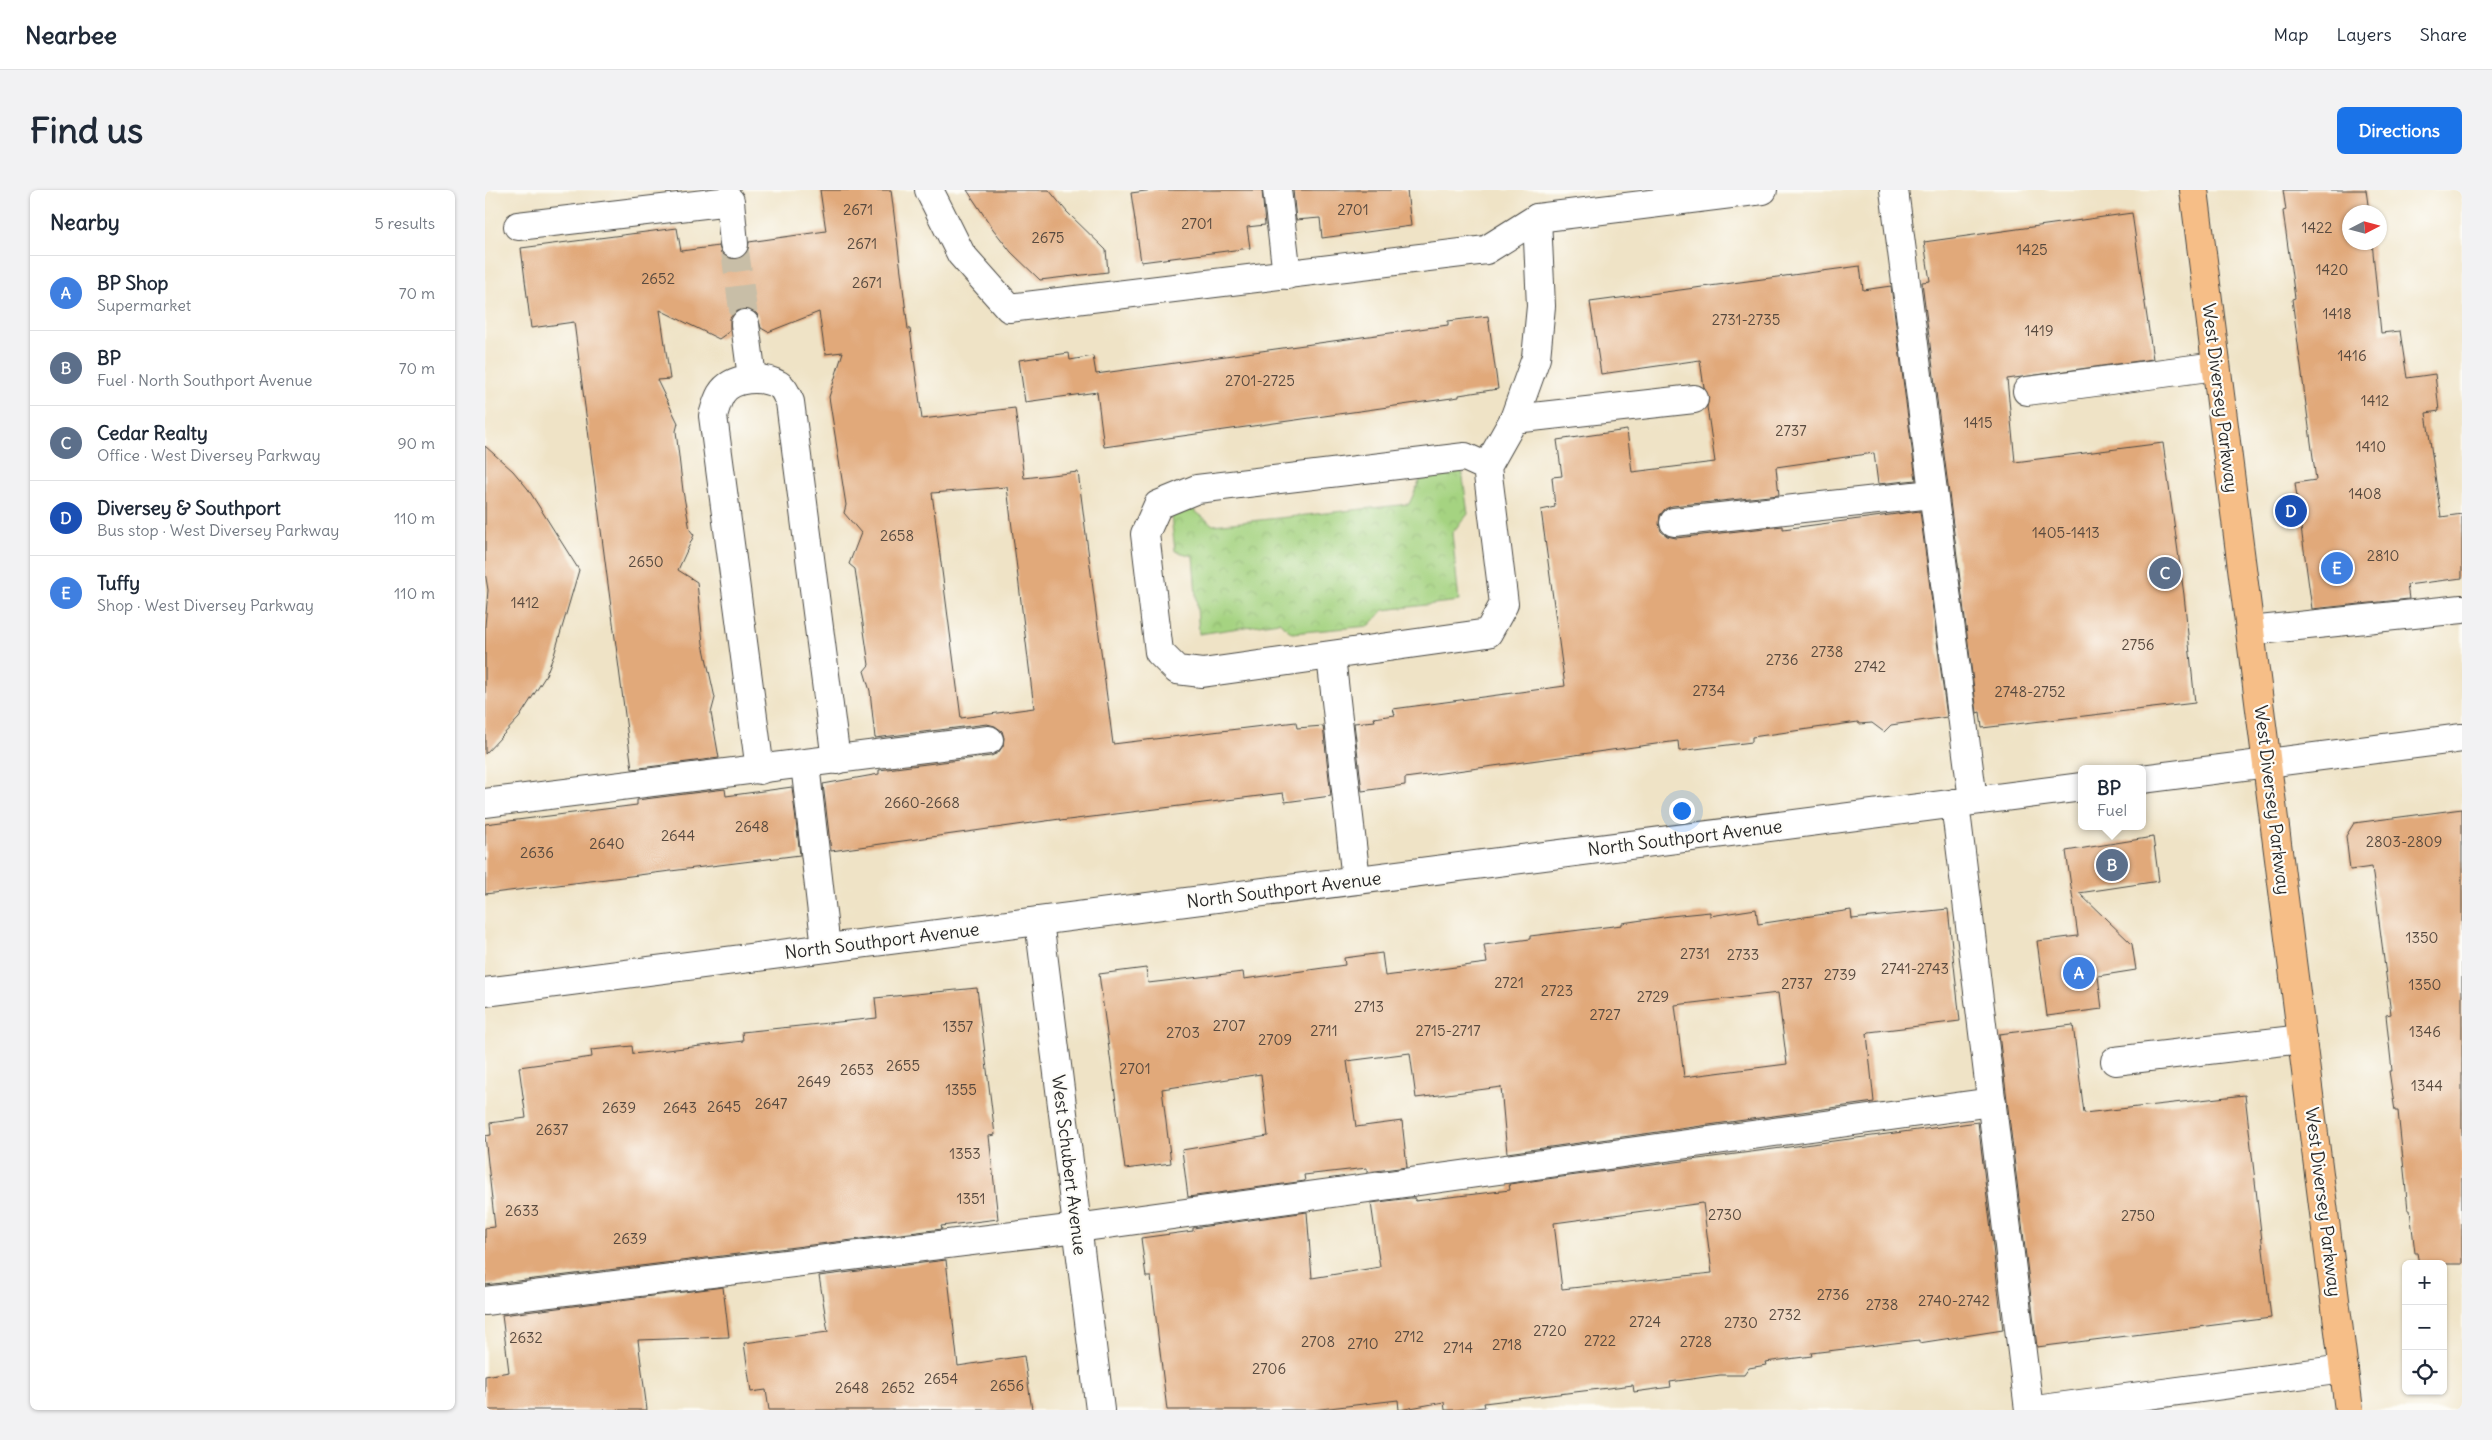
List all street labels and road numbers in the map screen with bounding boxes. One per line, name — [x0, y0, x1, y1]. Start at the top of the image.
street label: West Diversey Parkway — [2197, 302, 2244, 494]
street label: West Diversey Parkway — [2249, 704, 2296, 896]
street label: North Southport Avenue — [1586, 814, 1784, 861]
street label: North Southport Avenue — [1185, 866, 1383, 913]
street label: North Southport Avenue — [783, 917, 981, 964]
street label: West Schubert Avenue — [1047, 1073, 1092, 1256]
street label: West Diversey Parkway — [2300, 1106, 2347, 1298]

